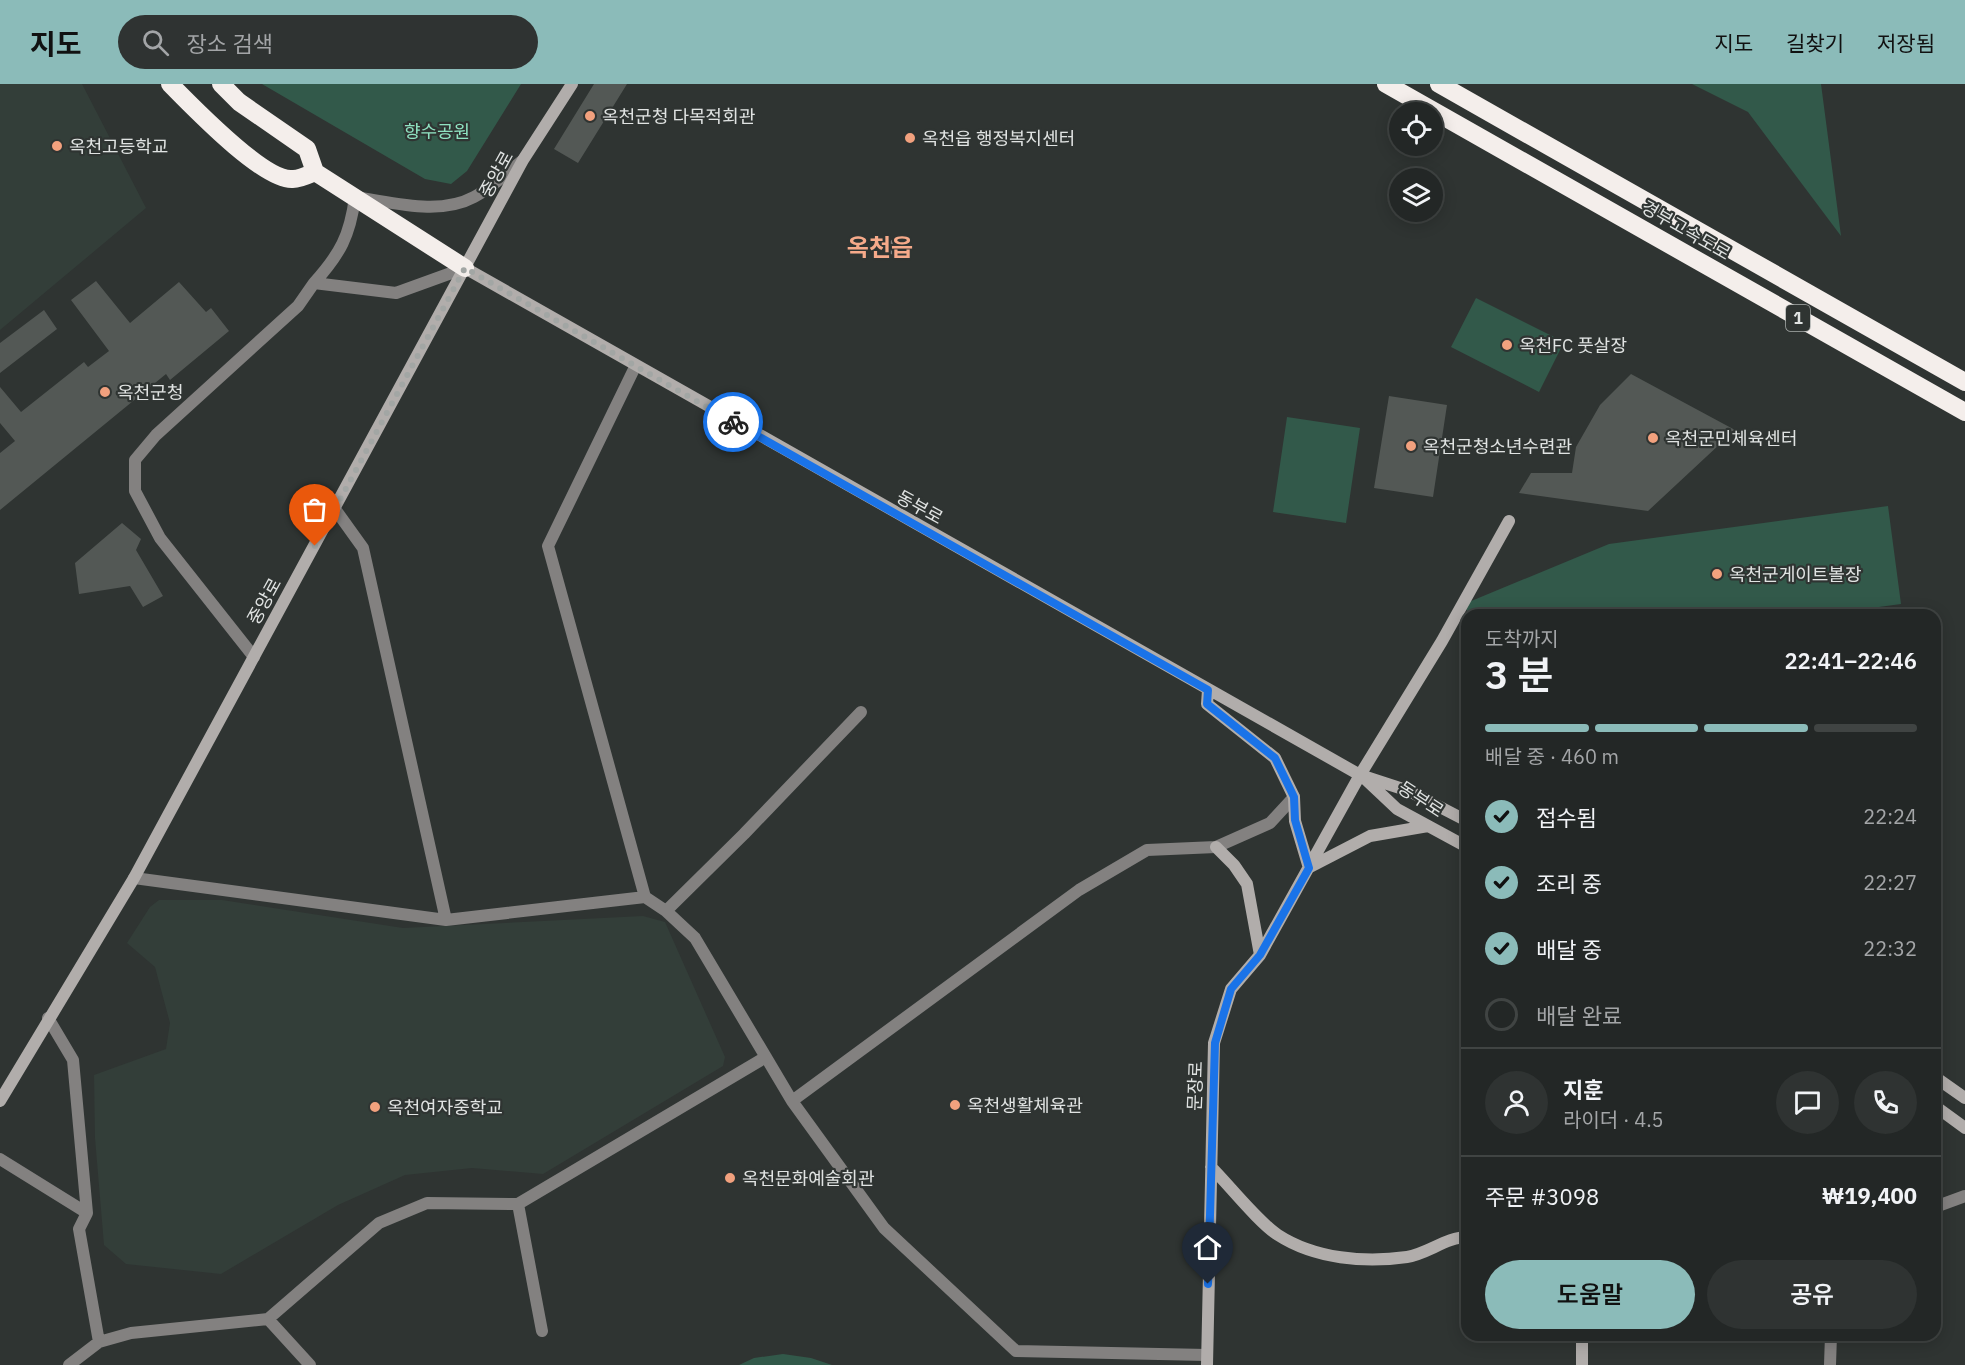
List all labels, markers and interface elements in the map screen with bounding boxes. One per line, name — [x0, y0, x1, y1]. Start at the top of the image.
search box — [118, 15, 538, 69]
text: 지도 — [30, 25, 82, 62]
icon: search — [139, 26, 172, 59]
text: 장소 검색 — [187, 29, 273, 58]
text: 지도 — [1714, 29, 1753, 57]
text: 길찾기 — [1786, 29, 1844, 57]
text: 저장됨 — [1877, 29, 1935, 57]
map controls — [1389, 102, 1443, 222]
button: locate — [1389, 102, 1443, 156]
place label: 옥천군청 다목적회관 — [602, 105, 756, 128]
marker: 옥천군청 다목적회관 — [583, 109, 597, 123]
park label: 향수공원 — [404, 120, 470, 143]
place label: 옥천읍 행정복지센터 — [922, 127, 1075, 150]
marker: 옥천읍 행정복지센터 — [903, 131, 917, 145]
place label: 옥천고등학교 — [69, 135, 168, 158]
marker: 옥천고등학교 — [50, 139, 64, 153]
street label: 중앙로 — [474, 147, 518, 201]
button: layers — [1389, 168, 1443, 222]
street label: 경부고속도로 — [1637, 195, 1735, 265]
district label: 옥천읍 — [847, 231, 913, 263]
road number: 1 — [1786, 305, 1810, 331]
place label: 옥천FC 풋살장 — [1519, 334, 1627, 357]
marker: 옥천FC 풋살장 — [1500, 338, 1514, 352]
place label: 옥천군청 — [117, 381, 183, 404]
marker: 옥천군청 — [98, 385, 112, 399]
courier — [703, 392, 763, 452]
icon: bike — [717, 406, 750, 439]
place label: 옥천군민체육센터 — [1665, 427, 1797, 450]
marker: 옥천군민체육센터 — [1646, 431, 1660, 445]
place label: 옥천군청소년수련관 — [1423, 435, 1572, 458]
marker: 옥천군청소년수련관 — [1404, 439, 1418, 453]
pin — [289, 484, 340, 546]
street label: 동부로 — [893, 485, 947, 529]
icon: bag — [298, 493, 331, 526]
place label: 옥천군게이트볼장 — [1729, 563, 1861, 586]
marker: 옥천군게이트볼장 — [1710, 567, 1724, 581]
street label: 중앙로 — [242, 574, 286, 628]
text: 도착까지 — [1485, 625, 1559, 652]
text: 22:41–22:46 — [1784, 646, 1917, 675]
text: 3 분 — [1485, 649, 1553, 700]
text: 배달 중 · 460 m — [1485, 743, 1619, 770]
street label: 동부로 — [1394, 776, 1448, 822]
icon: check — [1485, 800, 1518, 833]
text: 접수됨 — [1536, 803, 1597, 832]
text: 22:24 — [1863, 803, 1917, 830]
icon: check — [1485, 866, 1518, 899]
text: 조리 중 — [1536, 869, 1602, 898]
text: 22:27 — [1863, 869, 1917, 896]
icon: check — [1485, 932, 1518, 965]
text: 배달 중 — [1536, 935, 1602, 964]
text: 22:32 — [1863, 935, 1917, 962]
text: 배달 완료 — [1536, 1001, 1622, 1030]
street label: 문장로 — [1183, 1061, 1207, 1111]
button: person — [1485, 1071, 1548, 1134]
button: chat — [1776, 1071, 1839, 1134]
button: phone — [1854, 1071, 1917, 1134]
text: 지훈 — [1563, 1075, 1603, 1104]
place label: 옥천생활체육관 — [967, 1094, 1083, 1117]
place label: 옥천여자중학교 — [387, 1096, 503, 1119]
marker: 옥천생활체육관 — [948, 1098, 962, 1112]
marker: 옥천여자중학교 — [368, 1100, 382, 1114]
text: 라이더 · 4.5 — [1563, 1106, 1664, 1133]
place label: 옥천문화예술회관 — [742, 1167, 875, 1190]
marker: 옥천문화예술회관 — [723, 1171, 737, 1185]
text: ₩19,400 — [1822, 1181, 1917, 1210]
text: 주문 #3098 — [1485, 1182, 1599, 1211]
pin — [1182, 1222, 1233, 1284]
icon: home — [1191, 1231, 1224, 1264]
button: 도움말 — [1485, 1260, 1695, 1329]
button: 공유 — [1707, 1260, 1917, 1329]

